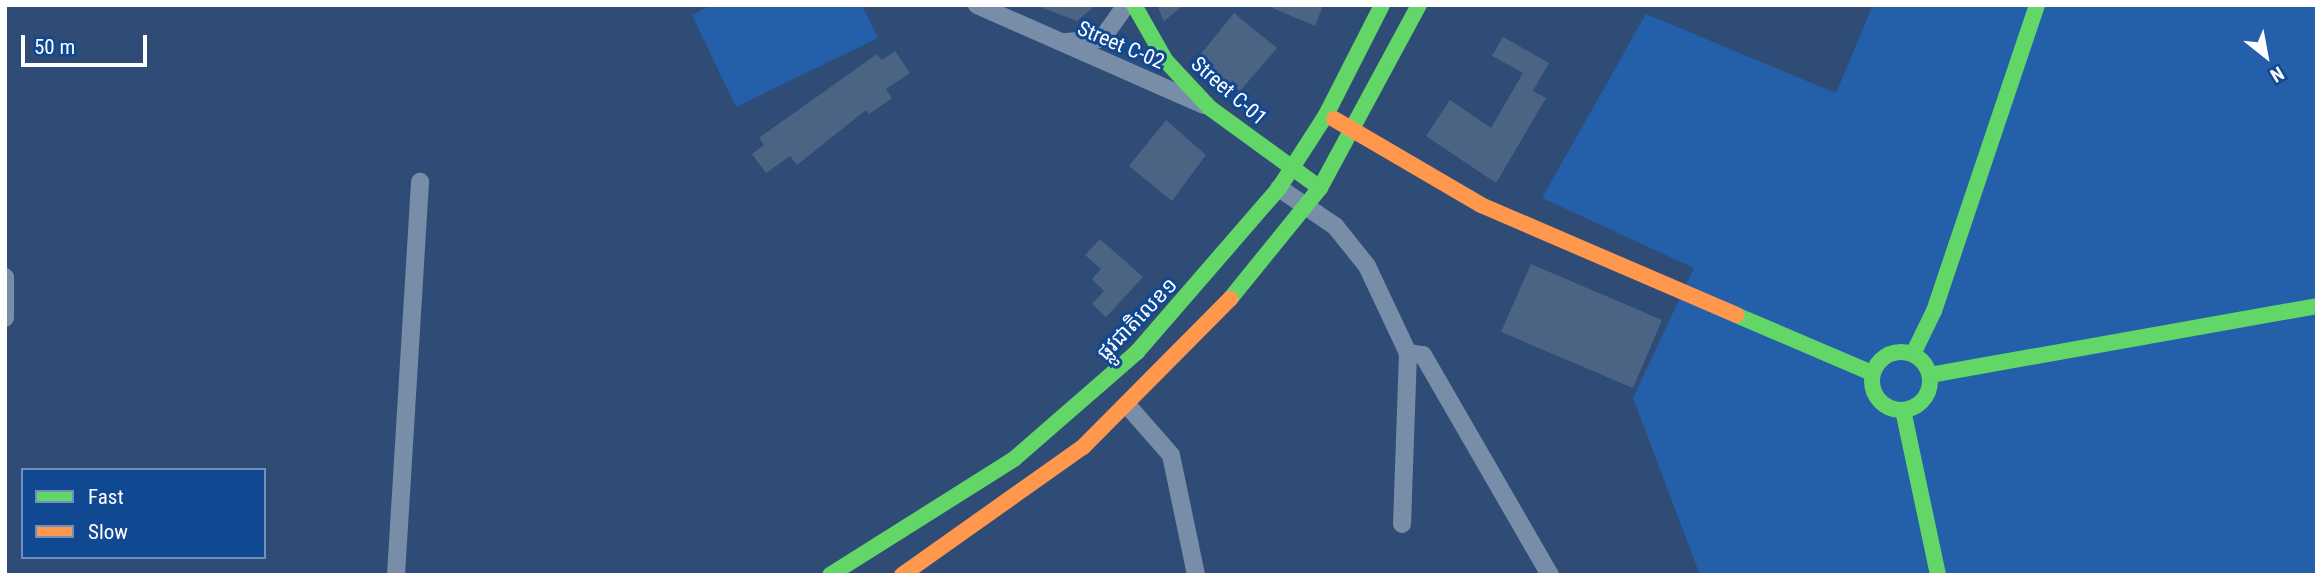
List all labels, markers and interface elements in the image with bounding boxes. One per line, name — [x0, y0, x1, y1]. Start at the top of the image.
street label: Street C-02 — [1074, 15, 1168, 75]
scale bar — [24, 21, 150, 65]
north arrow — [2231, 21, 2301, 91]
text: 50 m — [34, 35, 75, 59]
street label: Street C-01 — [1186, 51, 1272, 131]
text: N — [2266, 62, 2288, 87]
street label: ផ្លូវជាតិលេខ១ — [1091, 272, 1183, 366]
legend — [21, 468, 266, 559]
text: Fast — [88, 485, 124, 509]
text: Slow — [88, 520, 128, 544]

